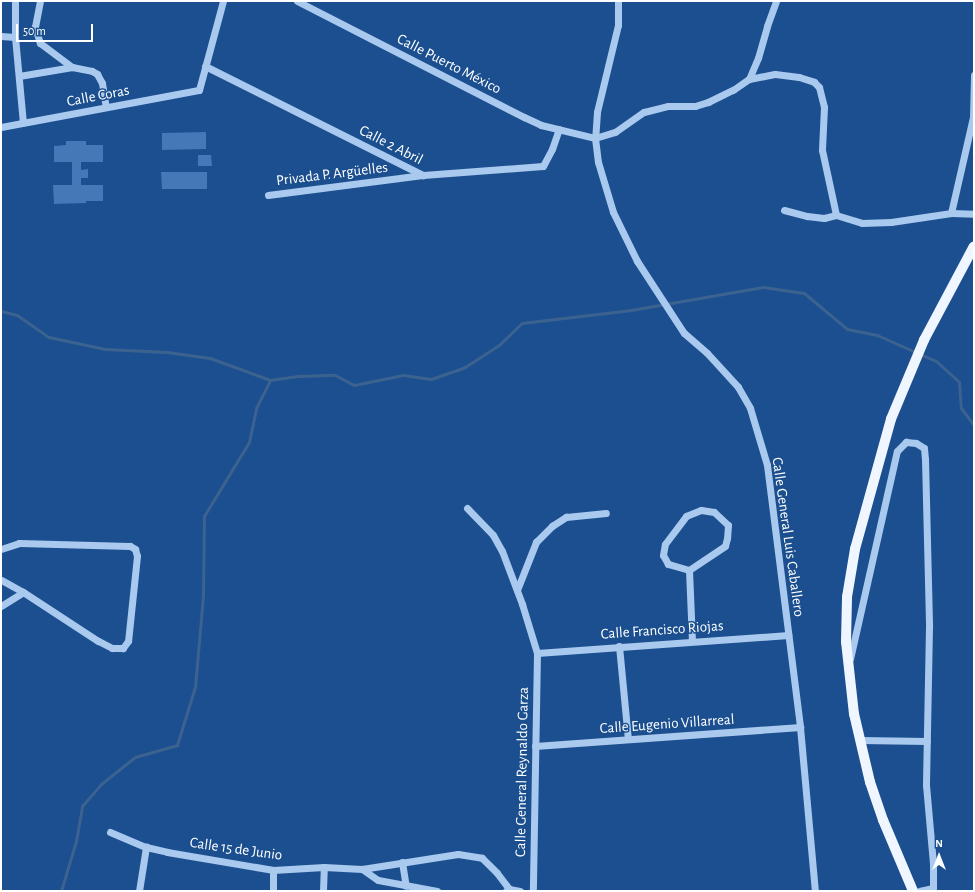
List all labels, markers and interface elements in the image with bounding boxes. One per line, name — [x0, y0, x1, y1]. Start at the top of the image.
scale bar — [18, 16, 95, 42]
text: 50 m — [23, 25, 46, 37]
street label: Calle Puerto México — [394, 30, 504, 98]
street label: Calle Coras — [65, 81, 131, 111]
street label: Calle 2 Abril — [356, 121, 426, 169]
street label: Privada P. Argüelles — [275, 158, 389, 190]
street label: Calle General Luis Caballero — [768, 456, 808, 618]
street label: Calle Francisco Riojas — [600, 617, 724, 643]
street label: Calle General Reynaldo Garza — [512, 687, 532, 857]
street label: Calle Eugenio Villarreal — [599, 710, 735, 738]
street label: Calle 15 de Junio — [189, 834, 283, 864]
north arrow — [919, 836, 959, 876]
text: N — [935, 838, 943, 849]

